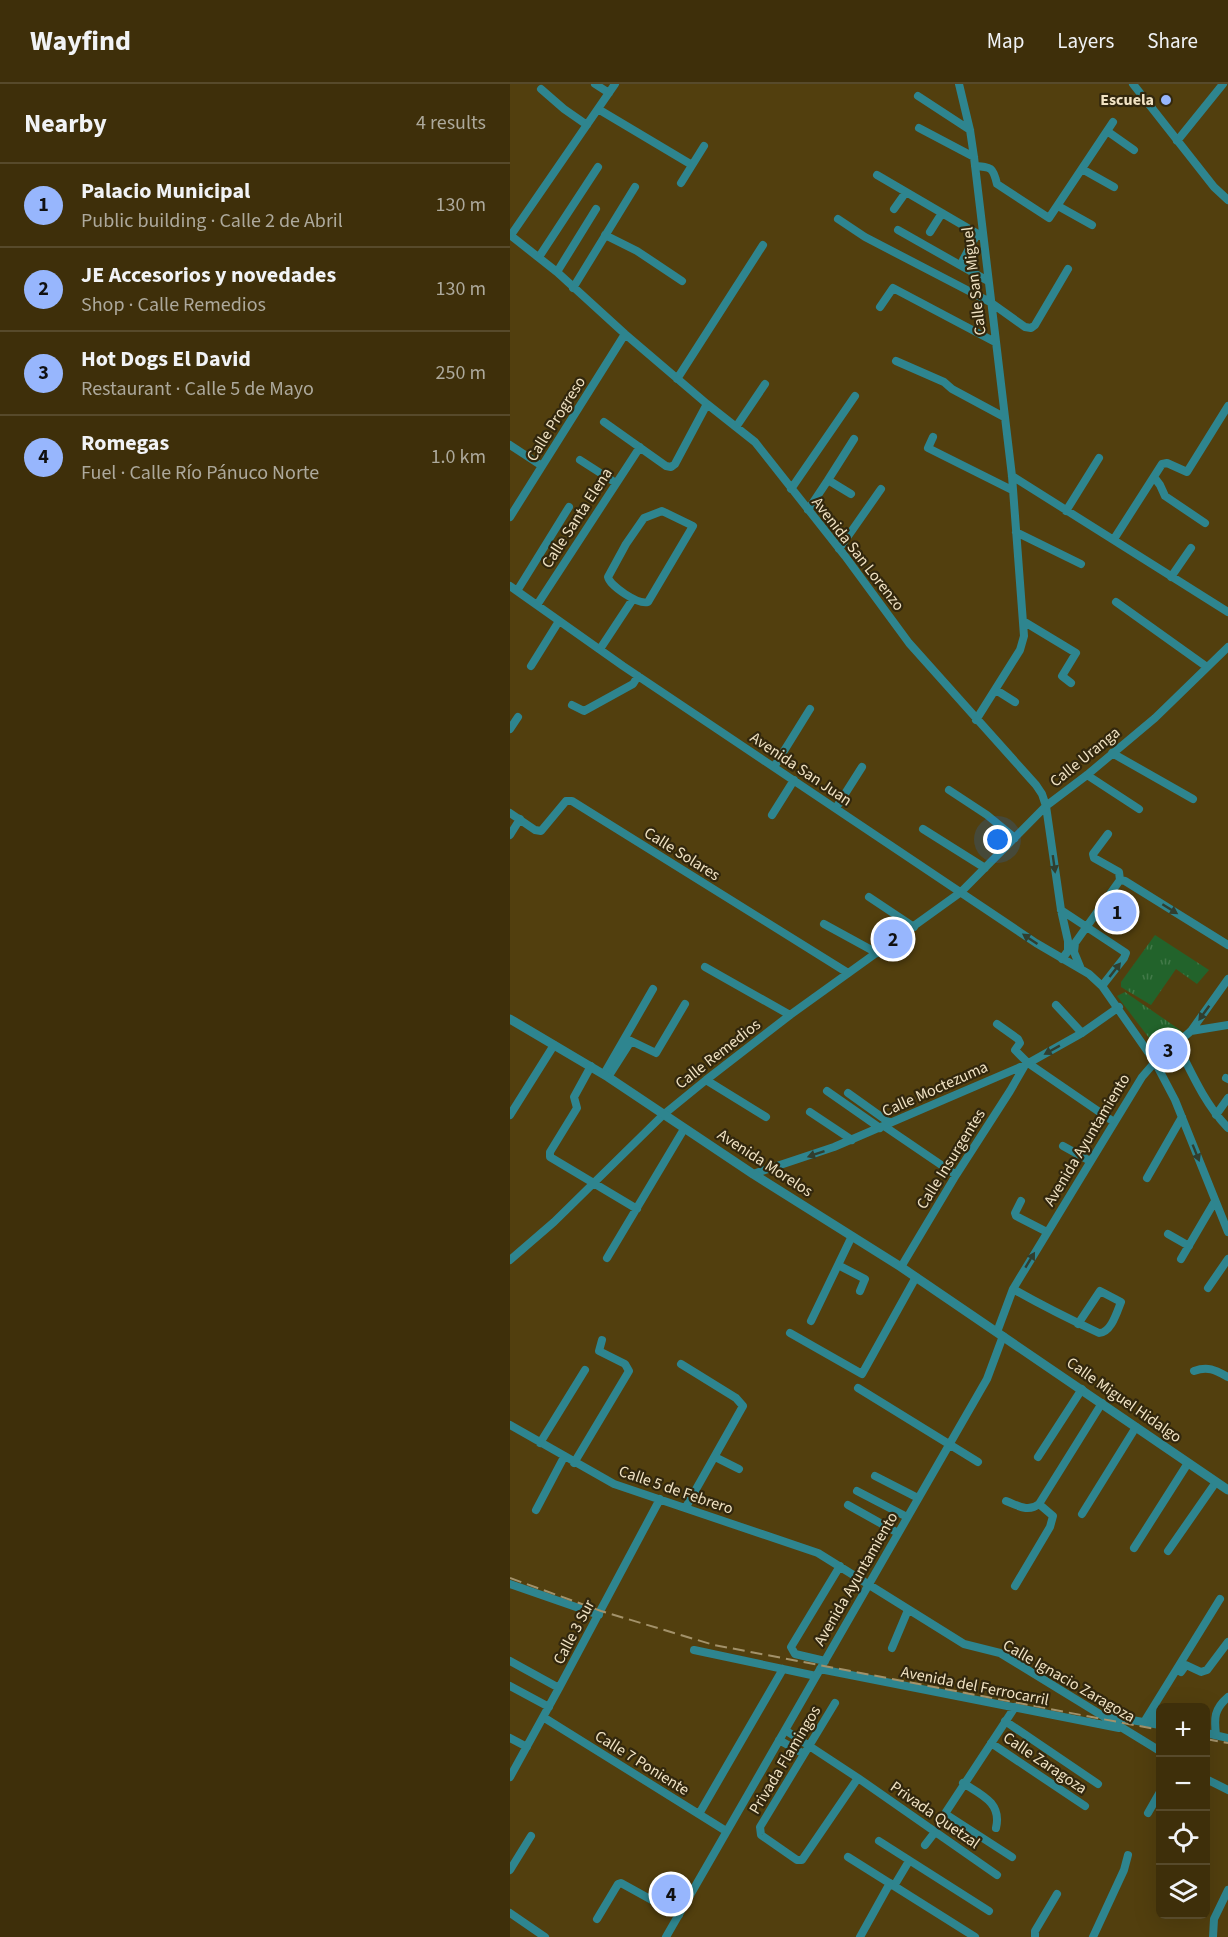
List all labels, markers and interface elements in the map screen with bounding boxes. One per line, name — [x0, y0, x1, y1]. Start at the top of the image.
text: Wayfind — [30, 21, 131, 61]
text: Map — [987, 26, 1024, 56]
text: Layers — [1057, 26, 1114, 56]
text: Share — [1147, 26, 1198, 56]
place label: Escuela — [1100, 89, 1154, 111]
marker: Escuela — [1159, 93, 1173, 107]
text: Nearby — [24, 105, 107, 142]
text: 4 results — [416, 109, 486, 137]
text: Palacio Municipal — [81, 175, 250, 207]
text: 1 — [38, 191, 49, 219]
text: 130 m — [436, 191, 486, 219]
text: Public building · Calle 2 de Abril — [81, 207, 343, 235]
street label: Calle San Miguel — [956, 225, 992, 337]
text: JE Accesorios y novedades — [81, 259, 336, 291]
text: 2 — [38, 275, 49, 303]
text: 130 m — [436, 275, 486, 303]
text: Shop · Calle Remedios — [81, 291, 266, 319]
text: Hot Dogs El David — [81, 343, 251, 375]
text: 3 — [38, 359, 49, 387]
text: 250 m — [436, 359, 486, 387]
street label: Calle Progreso — [521, 372, 591, 466]
text: Restaurant · Calle 5 de Mayo — [81, 375, 314, 403]
text: Romegas — [81, 427, 169, 459]
text: 4 — [38, 443, 49, 471]
text: 1.0 km — [431, 443, 486, 471]
text: Fuel · Calle Río Pánuco Norte — [81, 459, 319, 487]
street label: Calle Santa Elena — [536, 464, 618, 572]
street label: Avenida San Lorenzo — [807, 492, 909, 616]
street label: Calle Uranga — [1045, 722, 1125, 792]
street label: Avenida San Juan — [746, 727, 856, 811]
street label: Calle Solares — [640, 822, 724, 886]
your location — [983, 825, 1012, 854]
one-way arrow — [1049, 854, 1058, 873]
pin: 1 — [1098, 890, 1136, 934]
one-way arrow — [1162, 903, 1178, 914]
pin: 2 — [874, 916, 913, 962]
one-way arrow — [1023, 933, 1039, 945]
one-way arrow — [1109, 962, 1122, 978]
one-way arrow — [1198, 1004, 1210, 1020]
street label: Calle Remedios — [671, 1014, 765, 1094]
pin: 3 — [1148, 1028, 1188, 1072]
one-way arrow — [1043, 1045, 1060, 1055]
street label: Calle Moctezuma — [879, 1056, 991, 1122]
street label: Avenida Ayuntamiento — [1039, 1070, 1135, 1210]
street label: Calle Insurgentes — [911, 1104, 991, 1213]
street label: Avenida Morelos — [713, 1124, 817, 1202]
one-way arrow — [1191, 1145, 1201, 1163]
one-way arrow — [807, 1149, 825, 1159]
one-way arrow — [1024, 1252, 1035, 1268]
street label: Calle Miguel Hidalgo — [1062, 1352, 1186, 1448]
street label: Calle 5 de Febrero — [616, 1460, 736, 1520]
street label: Avenida Ayuntamiento — [809, 1508, 903, 1650]
street label: Calle 3 Sur — [548, 1595, 600, 1668]
street label: Calle Ignacio Zaragoza — [999, 1634, 1139, 1728]
street label: Avenida del Ferrocarril — [899, 1661, 1051, 1711]
street label: Privada Flamingos — [744, 1701, 826, 1818]
map controls — [1156, 1703, 1210, 1919]
button: + — [1156, 1703, 1210, 1757]
street label: Calle 7 Poniente — [591, 1725, 693, 1801]
street label: Calle Zaragoza — [999, 1727, 1091, 1799]
button: − — [1156, 1757, 1210, 1811]
street label: Privada Quetzal — [886, 1776, 984, 1854]
button: locate — [1156, 1811, 1210, 1865]
button: layers — [1156, 1865, 1210, 1919]
pin: 4 — [652, 1872, 690, 1916]

